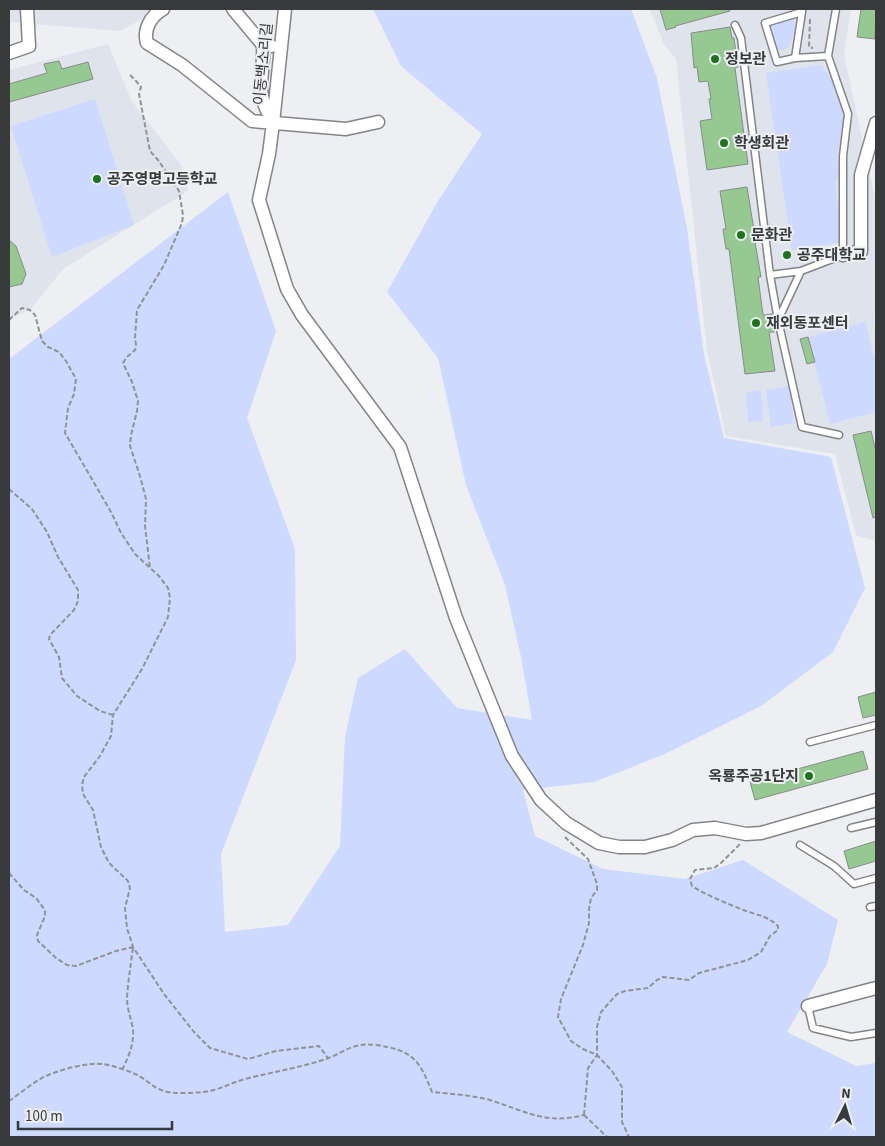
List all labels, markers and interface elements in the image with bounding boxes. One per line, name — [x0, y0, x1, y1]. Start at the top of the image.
street label: 이동백소리길 — [249, 22, 278, 106]
place label: 정보관 — [725, 49, 767, 70]
marker: 정보관 — [709, 53, 721, 65]
place label: 학생회관 — [734, 133, 789, 154]
marker: 학생회관 — [718, 137, 730, 149]
place label: 공주영명고등학교 — [107, 169, 218, 190]
marker: 공주영명고등학교 — [91, 173, 103, 185]
place label: 문화관 — [751, 225, 793, 246]
marker: 문화관 — [735, 229, 747, 241]
place label: 공주대학교 — [797, 245, 866, 266]
marker: 공주대학교 — [781, 249, 793, 261]
place label: 재외동포센터 — [766, 313, 849, 334]
marker: 재외동포센터 — [750, 317, 762, 329]
place label: 옥룡주공1단지 — [708, 766, 799, 787]
marker: 옥룡주공1단지 — [803, 770, 815, 782]
north arrow — [820, 1081, 870, 1131]
text: N — [841, 1084, 852, 1104]
scale bar — [18, 1098, 171, 1130]
text: 100 m — [25, 1106, 63, 1127]

